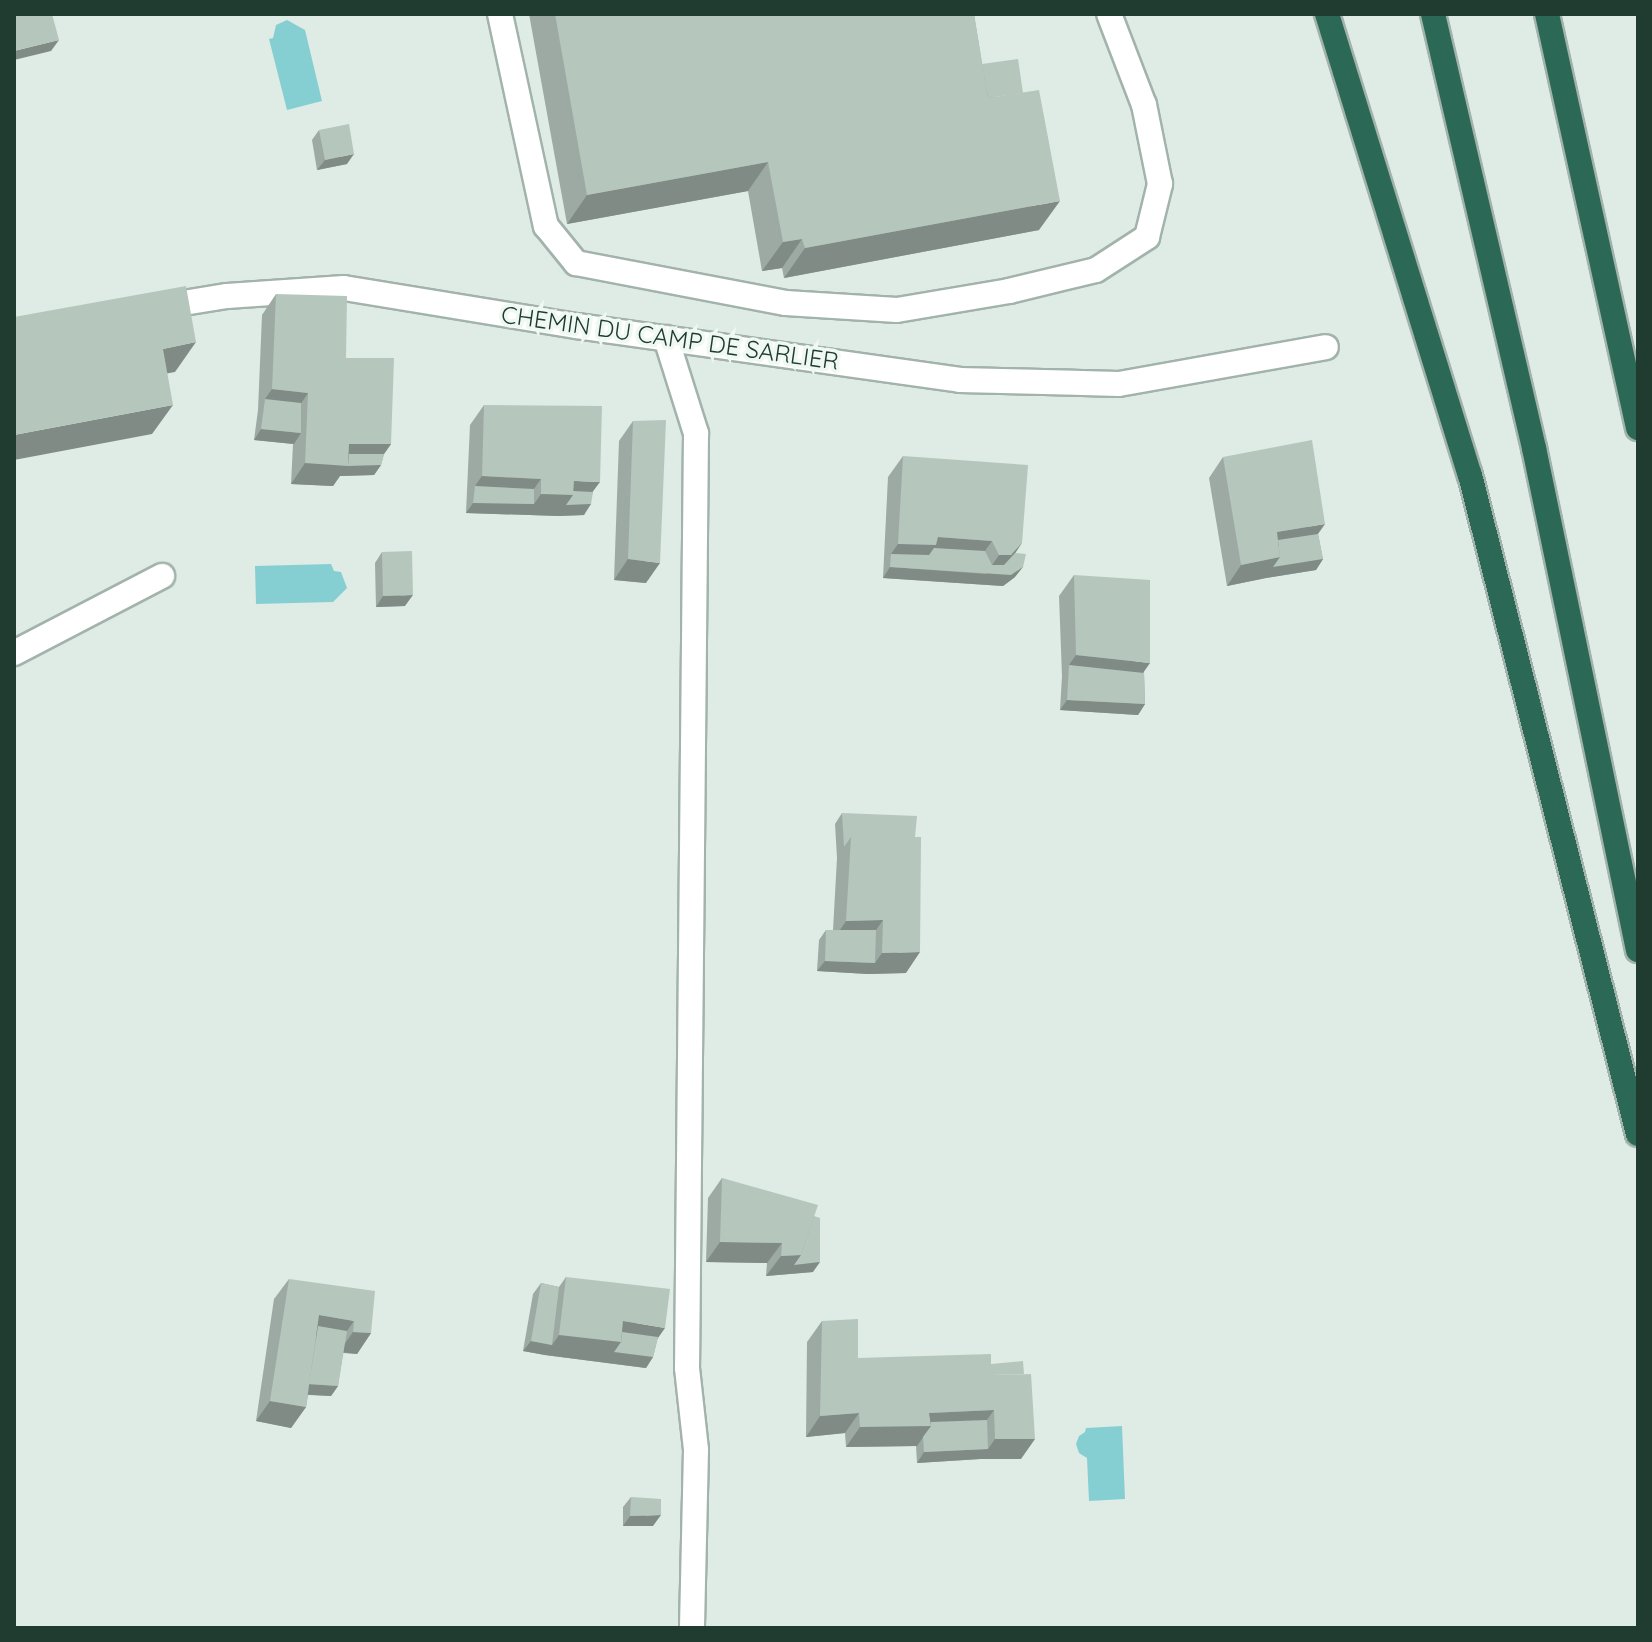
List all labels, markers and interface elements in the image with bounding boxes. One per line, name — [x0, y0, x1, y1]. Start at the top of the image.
street label: CHEMIN DU CAMP DE SARLIER — [500, 300, 840, 376]

